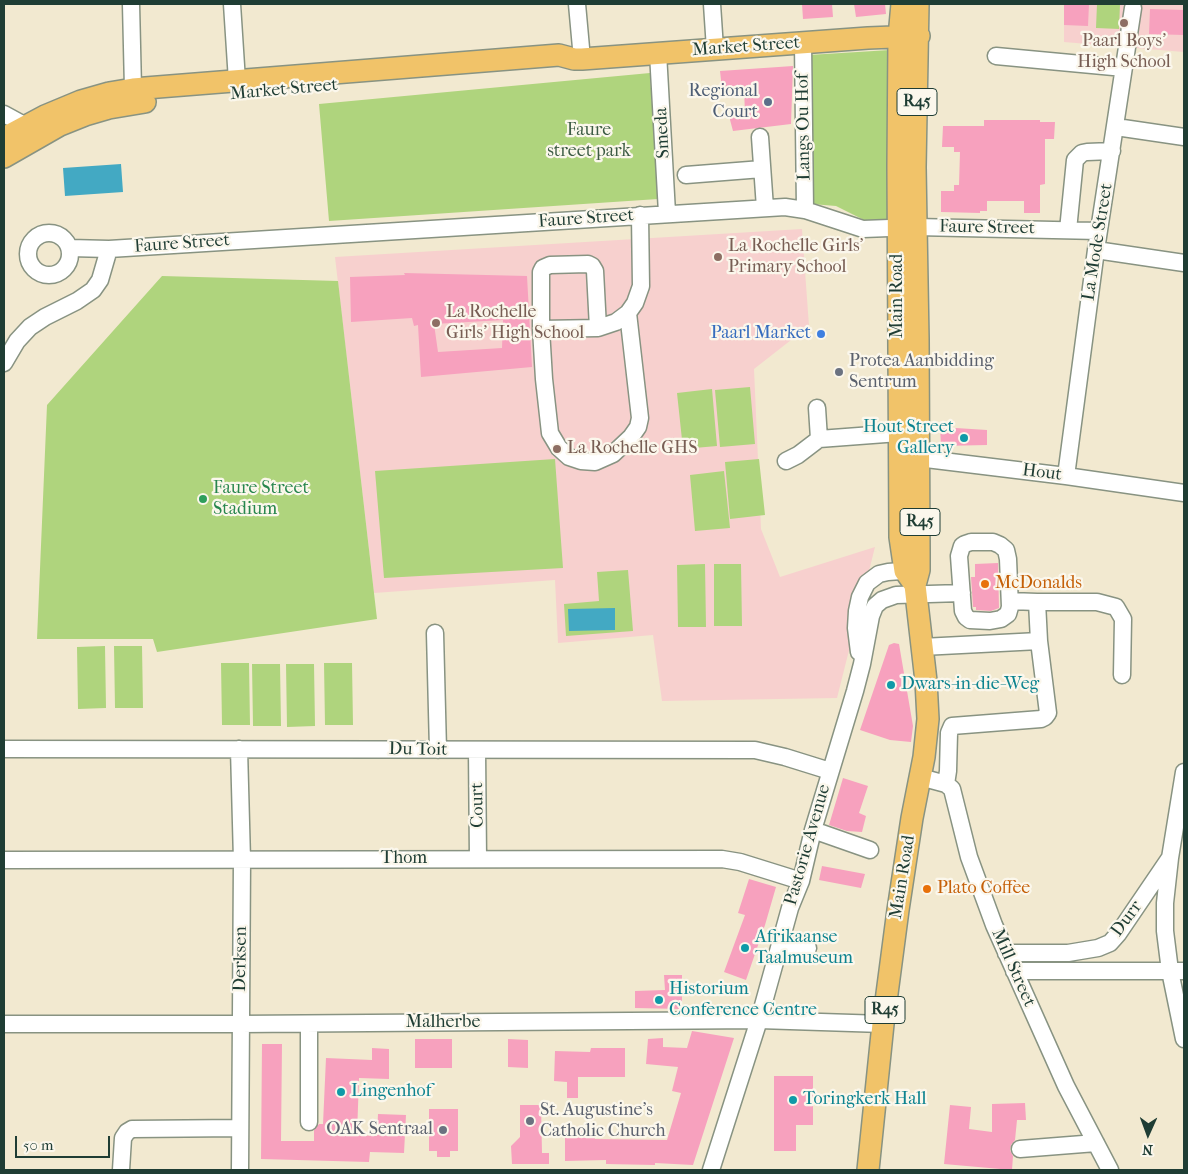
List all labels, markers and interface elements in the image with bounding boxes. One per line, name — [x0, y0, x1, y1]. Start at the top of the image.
marker: Paarl Boys' High School — [1118, 17, 1130, 29]
place label: Paarl Boys' High School — [1077, 31, 1171, 74]
street label: Market Street — [691, 32, 801, 62]
street label: Langs Ou Hof — [792, 73, 816, 181]
street label: Market Street — [229, 75, 339, 105]
place label: Regional Court — [689, 81, 758, 124]
road number: R45 — [897, 88, 937, 115]
marker: Regional Court — [762, 96, 774, 108]
street label: Smeda — [651, 107, 675, 159]
park label: Faure street park — [547, 120, 631, 162]
street label: La Mode Street — [1078, 182, 1118, 302]
street label: Faure Street — [537, 205, 635, 233]
street label: Faure Street — [939, 216, 1035, 240]
street label: Faure Street — [133, 230, 231, 258]
place label: La Rochelle Girls' Primary School — [728, 236, 863, 278]
marker: La Rochelle Girls' Primary School — [712, 251, 724, 263]
street label: Main Road — [887, 254, 909, 338]
place label: La Rochelle Girls' High School — [446, 302, 584, 344]
marker: La Rochelle Girls' High School — [430, 317, 442, 329]
place label: Paarl Market — [711, 323, 811, 345]
marker: Paarl Market — [815, 328, 827, 340]
place label: Protea Aanbidding Sentrum — [849, 351, 994, 394]
marker: Protea Aanbidding Sentrum — [833, 366, 845, 378]
place label: Hout Street Gallery — [863, 417, 954, 459]
marker: Hout Street Gallery — [958, 432, 970, 444]
place label: La Rochelle GHS — [567, 438, 698, 460]
marker: La Rochelle GHS — [551, 443, 563, 455]
street label: Hout — [1021, 460, 1063, 486]
place label: Faure Street Stadium — [213, 478, 309, 520]
marker: Faure Street Stadium — [197, 493, 209, 505]
road number: R45 — [900, 508, 940, 536]
place label: McDonalds — [995, 573, 1082, 595]
marker: McDonalds — [979, 578, 991, 590]
place label: Dwars-in-die-Weg — [901, 674, 1039, 696]
marker: Dwars-in-die-Weg — [885, 679, 897, 691]
street label: Du Toit — [388, 739, 448, 761]
street label: Court — [467, 782, 489, 828]
street label: Pastorie Avenue — [780, 782, 836, 908]
street label: Main Road — [886, 834, 920, 920]
street label: Thom — [381, 848, 427, 870]
place label: Plato Coffee — [937, 878, 1030, 900]
marker: Plato Coffee — [921, 883, 933, 895]
street label: Durr — [1107, 897, 1147, 941]
street label: Derksen — [230, 926, 252, 992]
street label: Mill Street — [986, 926, 1040, 1010]
place label: Afrikaanse Taalmuseum — [755, 927, 853, 970]
marker: Afrikaanse Taalmuseum — [739, 942, 751, 954]
place label: Historium Conference Centre — [669, 979, 817, 1022]
marker: Historium Conference Centre — [653, 994, 665, 1006]
road number: R45 — [865, 996, 905, 1024]
street label: Malherbe — [406, 1012, 480, 1034]
place label: Lingenhof — [351, 1081, 432, 1103]
marker: Lingenhof — [335, 1086, 347, 1098]
place label: Toringkerk Hall — [803, 1089, 927, 1111]
marker: Toringkerk Hall — [787, 1094, 799, 1106]
place label: St. Augustine's Catholic Church — [540, 1100, 666, 1142]
north arrow — [1123, 1109, 1173, 1159]
marker: St. Augustine's Catholic Church — [524, 1115, 536, 1127]
place label: OAK Sentraal — [326, 1119, 433, 1141]
marker: OAK Sentraal — [437, 1124, 449, 1136]
scale bar — [18, 1126, 112, 1158]
text: 50 m — [23, 1136, 53, 1154]
text: N — [1142, 1141, 1153, 1158]

